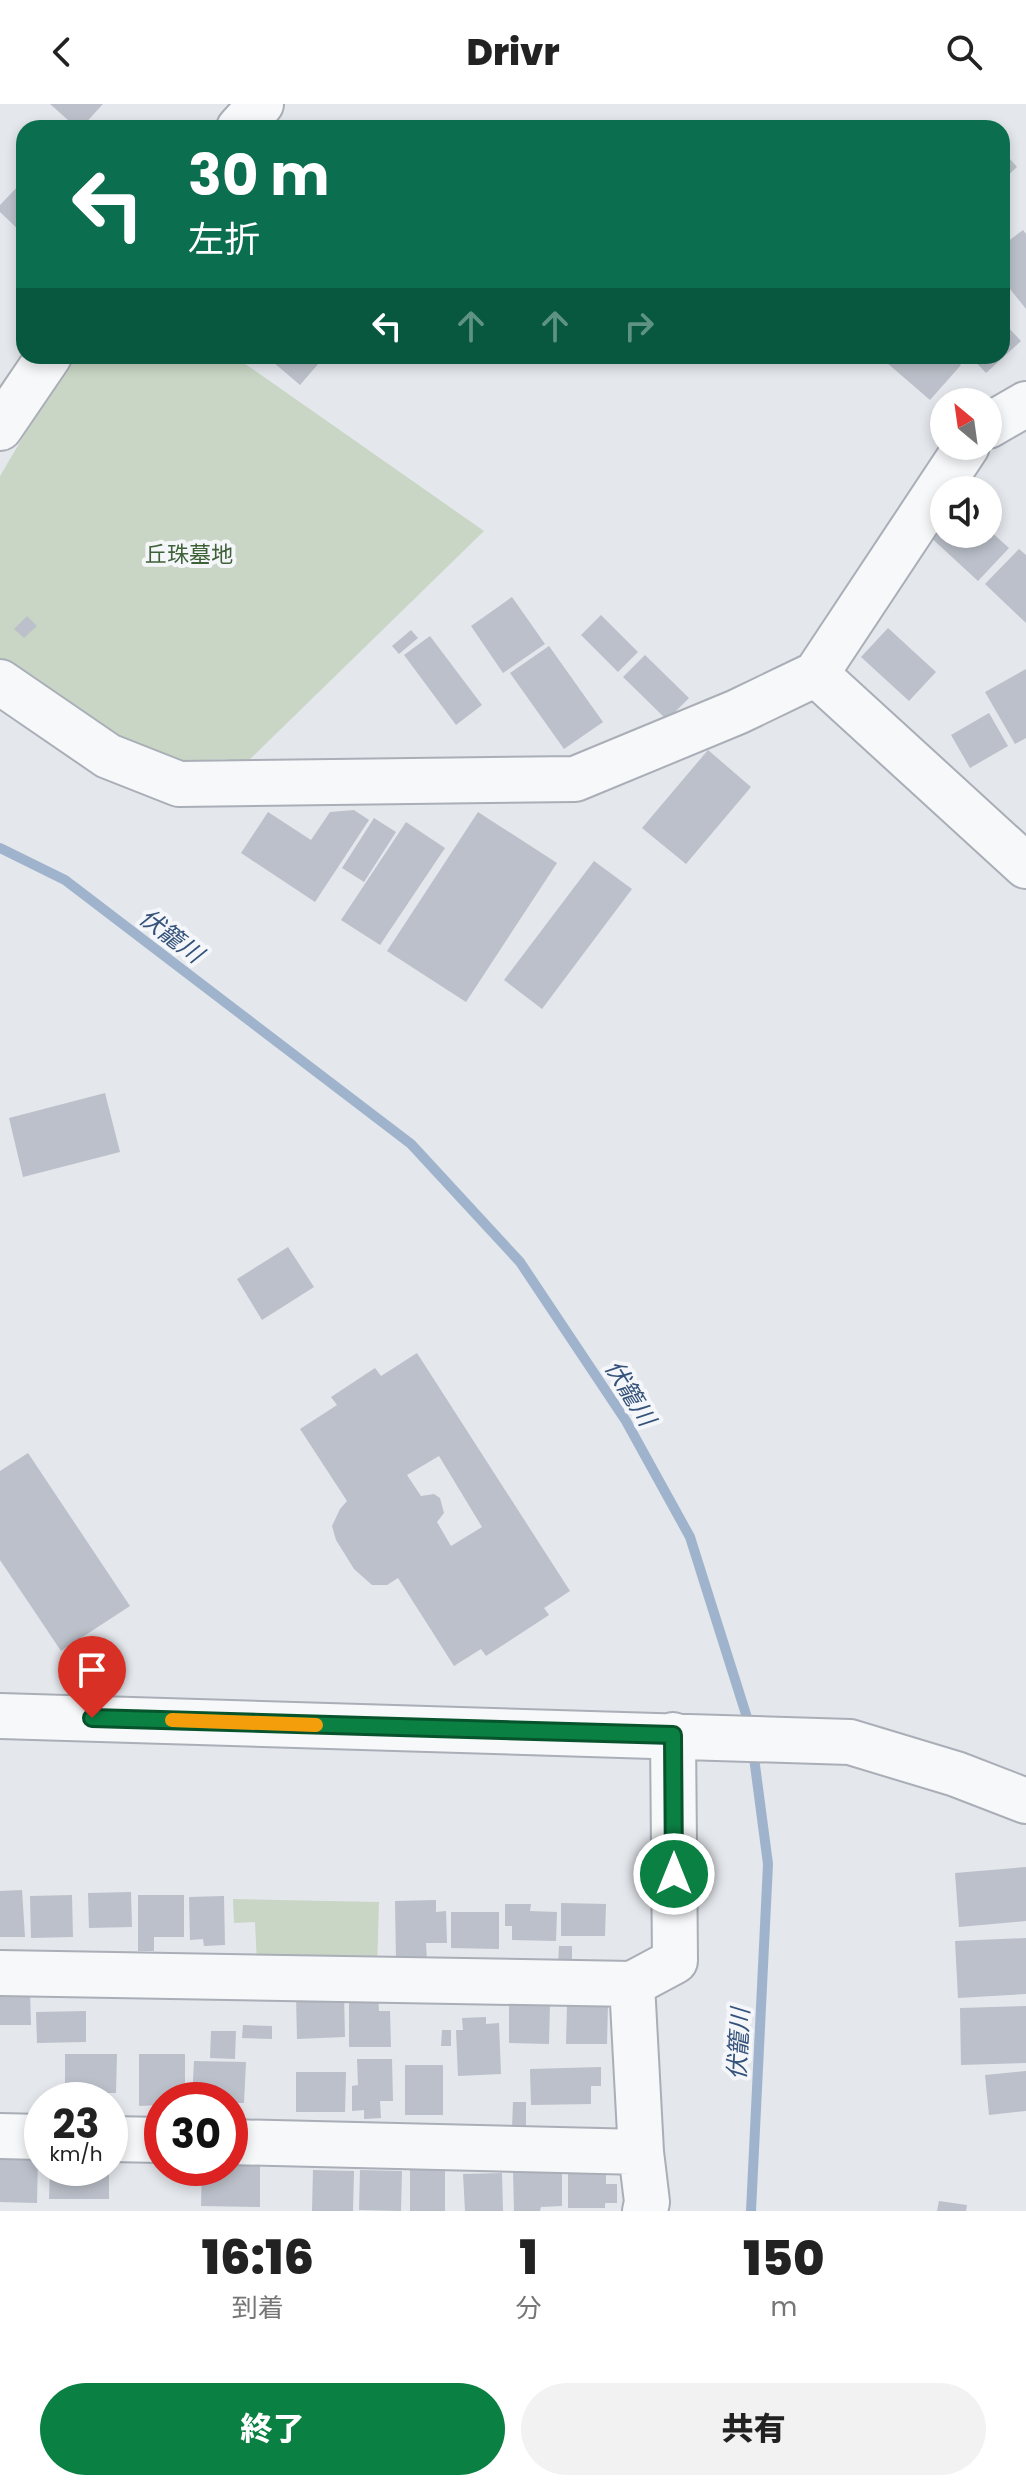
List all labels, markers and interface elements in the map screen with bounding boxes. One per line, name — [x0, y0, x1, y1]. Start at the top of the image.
text: Drivr — [466, 27, 560, 78]
icon: back — [40, 30, 84, 74]
icon: search — [942, 30, 986, 74]
text: 30 m — [188, 136, 330, 215]
icon: left — [56, 152, 160, 256]
text: 左折 — [188, 214, 260, 265]
icon: left — [365, 304, 409, 348]
icon: ahead — [449, 304, 493, 348]
icon: ahead — [533, 304, 577, 348]
icon: right — [617, 304, 661, 348]
north arrow — [930, 388, 1002, 460]
map controls — [930, 388, 1002, 548]
button: sound — [930, 476, 1002, 548]
park label: 丘珠墓地 — [145, 539, 233, 570]
water label: 伏籠川 — [133, 901, 212, 972]
water label: 伏籠川 — [597, 1353, 665, 1435]
pin — [58, 1636, 126, 1718]
icon: arrive — [70, 1648, 114, 1692]
position arrow — [632, 1832, 716, 1916]
water label: 伏籠川 — [720, 2004, 757, 2081]
speed limit sign: 30 — [144, 2082, 248, 2186]
text: 23 — [52, 2096, 100, 2152]
text: km/h — [49, 2140, 103, 2168]
text: 16:16 — [201, 2224, 314, 2291]
text: 1 — [519, 2224, 538, 2291]
text: 150 — [743, 2225, 825, 2292]
text: m — [770, 2289, 797, 2325]
text: 到着 — [232, 2290, 284, 2326]
text: 分 — [516, 2290, 542, 2326]
button: 終了 — [40, 2383, 505, 2475]
button: 共有 — [521, 2383, 986, 2475]

